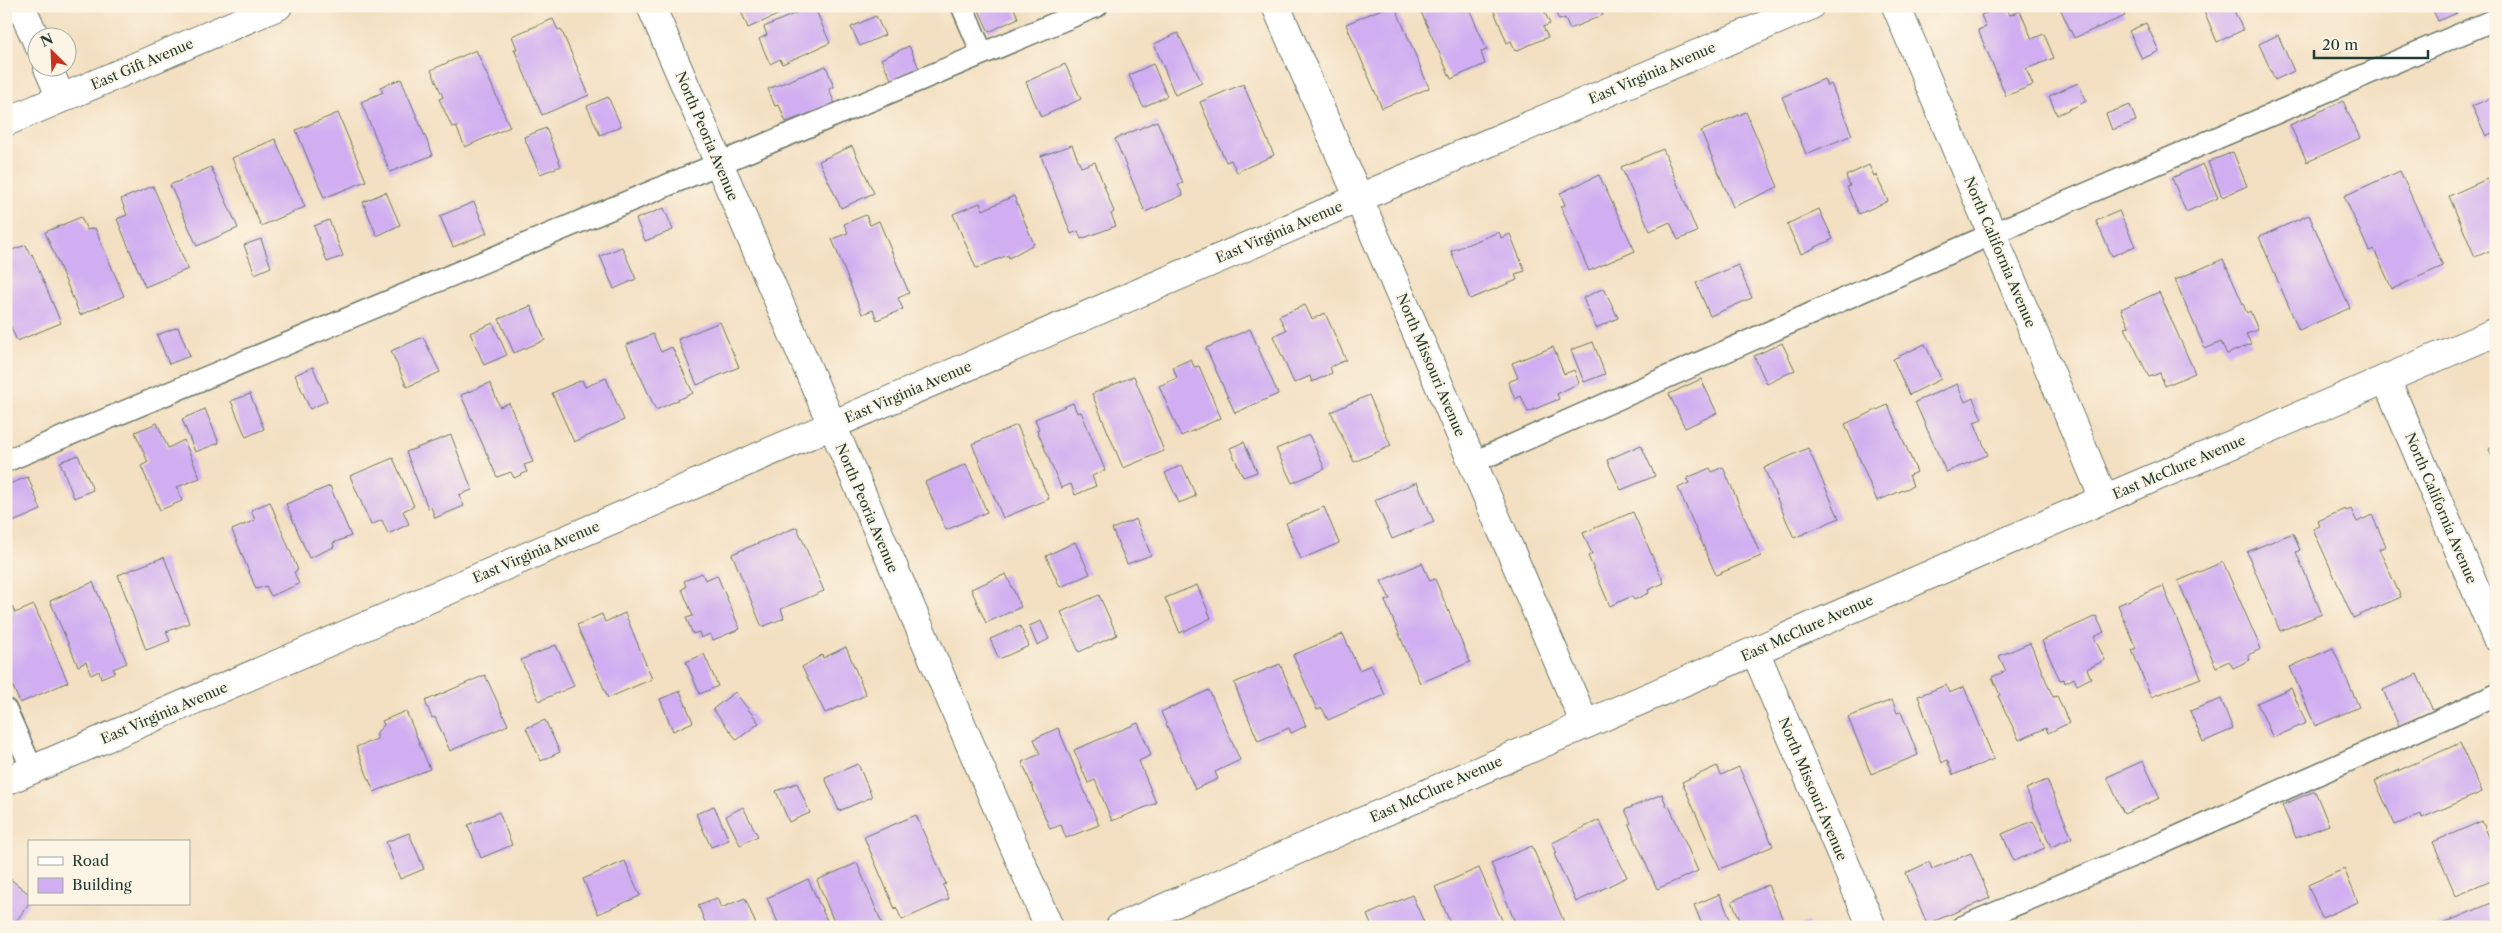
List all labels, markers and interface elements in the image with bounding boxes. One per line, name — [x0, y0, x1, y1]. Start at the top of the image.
north arrow — [28, 28, 78, 78]
scale bar — [2314, 28, 2428, 60]
text: N — [37, 29, 56, 51]
street label: East Gift Avenue — [88, 34, 196, 94]
text: 20 m — [2322, 35, 2358, 54]
street label: East Virginia Avenue — [1586, 38, 1718, 108]
street label: North Peoria Avenue — [672, 69, 742, 204]
street label: North California Avenue — [1960, 174, 2040, 330]
street label: East Virginia Avenue — [1213, 197, 1345, 267]
street label: North Missouri Avenue — [1393, 291, 1469, 440]
street label: East Virginia Avenue — [842, 357, 974, 427]
street label: North California Avenue — [2401, 430, 2481, 586]
street label: East McClure Avenue — [2110, 431, 2248, 503]
street label: North Peoria Avenue — [832, 441, 902, 576]
street label: East Virginia Avenue — [470, 517, 602, 587]
street label: East McClure Avenue — [1738, 591, 1876, 665]
street label: East Virginia Avenue — [98, 678, 230, 748]
street label: North Missouri Avenue — [1775, 715, 1851, 864]
street label: East McClure Avenue — [1367, 752, 1505, 826]
legend — [28, 840, 190, 906]
text: Road — [72, 851, 109, 870]
text: Building — [72, 875, 132, 894]

